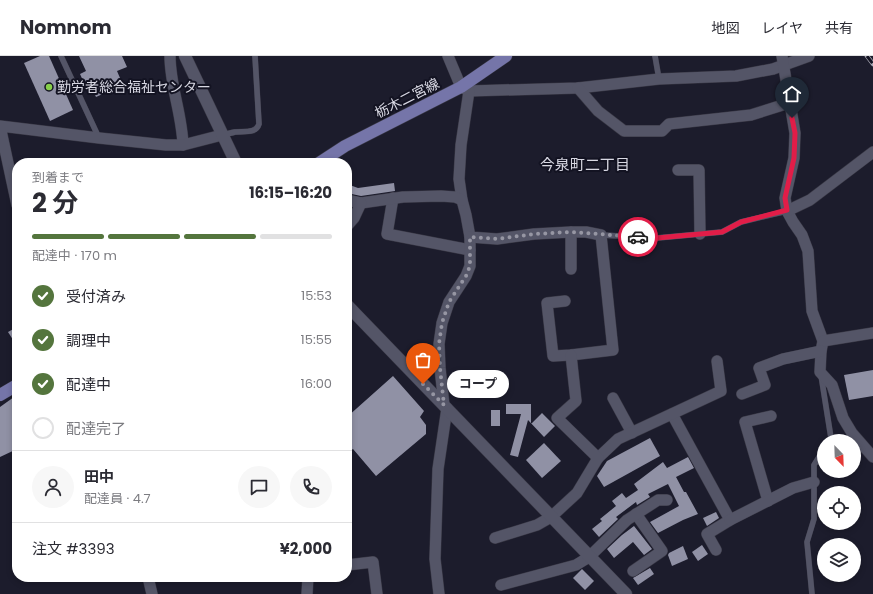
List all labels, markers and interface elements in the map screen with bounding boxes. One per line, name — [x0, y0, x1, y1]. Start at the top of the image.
text: Nomnom — [20, 14, 112, 41]
text: 地図 — [711, 18, 739, 38]
text: レイヤ — [761, 18, 803, 38]
text: 共有 — [825, 18, 853, 38]
street label: 栃木二宮線 — [371, 73, 443, 123]
place label: 勤労者総合福祉センター — [57, 77, 211, 97]
pin — [775, 77, 809, 118]
marker: 勤労者総合福祉センター — [44, 82, 54, 92]
icon: home — [781, 83, 803, 105]
district label: 今泉町二丁目 — [540, 154, 630, 175]
text: 到着まで — [32, 168, 84, 187]
text: 16:15–16:20 — [249, 182, 332, 203]
text: 2 分 — [32, 185, 78, 221]
courier — [618, 217, 658, 257]
icon: car — [627, 226, 649, 248]
text: 配達中 · 170 m — [32, 246, 117, 265]
icon: check — [32, 285, 54, 307]
text: 受付済み — [66, 286, 126, 307]
text: 15:53 — [301, 286, 332, 305]
icon: check — [32, 329, 54, 351]
text: 調理中 — [66, 330, 111, 351]
text: 15:55 — [301, 330, 332, 349]
pin — [406, 343, 440, 384]
icon: bag — [412, 349, 434, 371]
callout: コープ — [447, 370, 509, 398]
icon: check — [32, 373, 54, 395]
text: 配達中 — [66, 374, 111, 395]
text: 16:00 — [300, 374, 332, 393]
text: コープ — [459, 374, 497, 393]
text: 配達完了 — [66, 418, 126, 439]
north arrow — [817, 434, 861, 478]
map controls — [817, 434, 861, 582]
button: person — [32, 466, 74, 508]
text: 田中 — [84, 466, 114, 487]
button: chat — [238, 466, 280, 508]
button: phone — [290, 466, 332, 508]
button: locate — [817, 486, 861, 530]
text: 配達員 · 4.7 — [84, 489, 151, 508]
text: 注文 #3393 — [32, 538, 115, 559]
text: ¥2,000 — [280, 538, 332, 559]
button: layers — [817, 538, 861, 582]

